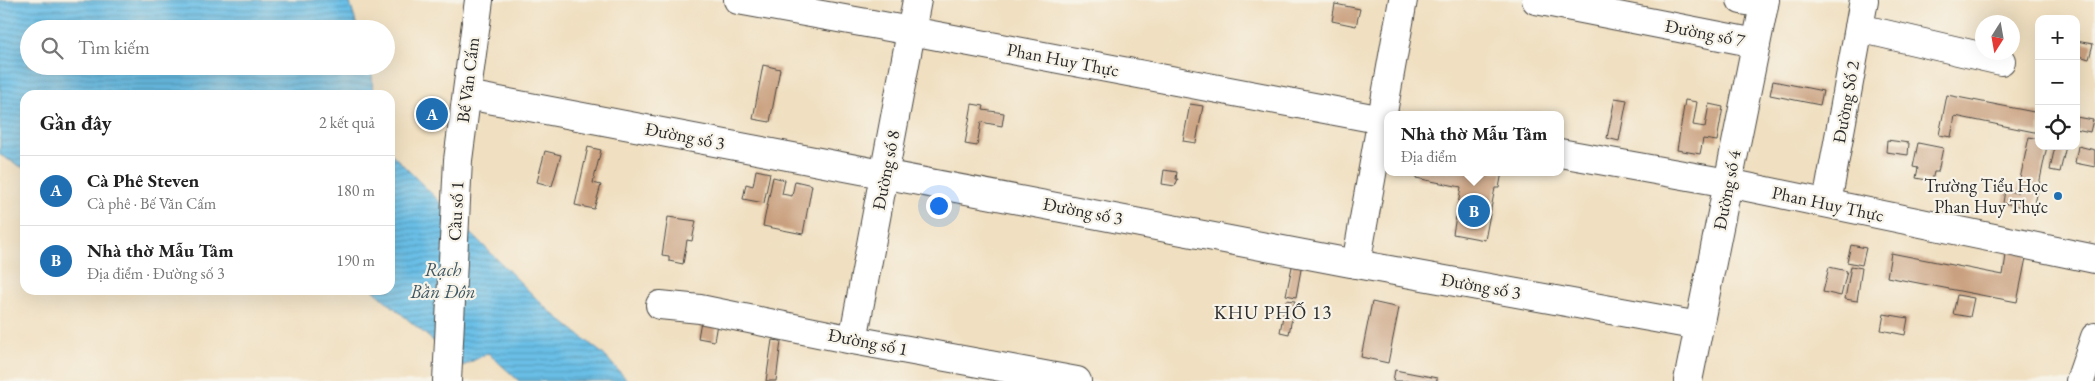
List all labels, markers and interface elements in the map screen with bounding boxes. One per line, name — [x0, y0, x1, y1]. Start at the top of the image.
street label: Đường số 7 — [1663, 14, 1747, 52]
north arrow — [1975, 15, 2020, 60]
map controls — [2035, 15, 2080, 150]
button: + — [2035, 15, 2080, 60]
search box — [20, 20, 395, 75]
icon: search — [38, 34, 66, 62]
text: Tìm kiếm — [78, 35, 150, 60]
street label: Bế Văn Cấm — [451, 36, 484, 124]
street label: Phan Huy Thực — [1005, 37, 1121, 82]
street label: Đường Số 2 — [1827, 59, 1864, 145]
button: − — [2035, 60, 2080, 105]
pin: A — [416, 95, 448, 133]
button: locate — [2035, 105, 2080, 150]
text: Gần đây — [40, 109, 112, 136]
popup — [1384, 111, 1564, 176]
text: 2 kết quả — [319, 112, 375, 133]
street label: Đường số 3 — [643, 117, 727, 154]
text: Nhà thờ Mẫu Tâm — [1401, 121, 1547, 146]
street label: Đường số 8 — [867, 128, 904, 212]
text: Địa điểm — [1401, 146, 1457, 167]
street label: Đường số 4 — [1708, 148, 1746, 232]
text: Cà Phê Steven — [87, 168, 199, 193]
place label: Trường Tiểu Học Phan Huy Thực — [1924, 174, 2048, 218]
text: A — [50, 180, 62, 201]
text: 180 m — [336, 180, 375, 201]
street label: Cầu số 1 — [442, 180, 469, 242]
street label: Phan Huy Thực — [1770, 180, 1886, 227]
marker: Trường Tiểu Học Phan Huy Thực — [2052, 190, 2064, 202]
street label: Đường số 3 — [1041, 192, 1125, 229]
pin: B — [1458, 192, 1490, 230]
text: Cà phê · Bế Văn Cấm — [87, 193, 216, 214]
your location — [926, 193, 952, 219]
text: Nhà thờ Mẫu Tâm — [87, 238, 233, 263]
text: B — [51, 250, 61, 271]
text: 190 m — [336, 250, 375, 271]
water label: Rạch Bần Đôn — [409, 257, 476, 304]
text: Địa điểm · Đường số 3 — [87, 263, 225, 284]
street label: Đường số 3 — [1439, 267, 1523, 304]
district label: KHU PHỐ 13 — [1214, 300, 1332, 325]
street label: Đường số 1 — [826, 323, 910, 360]

